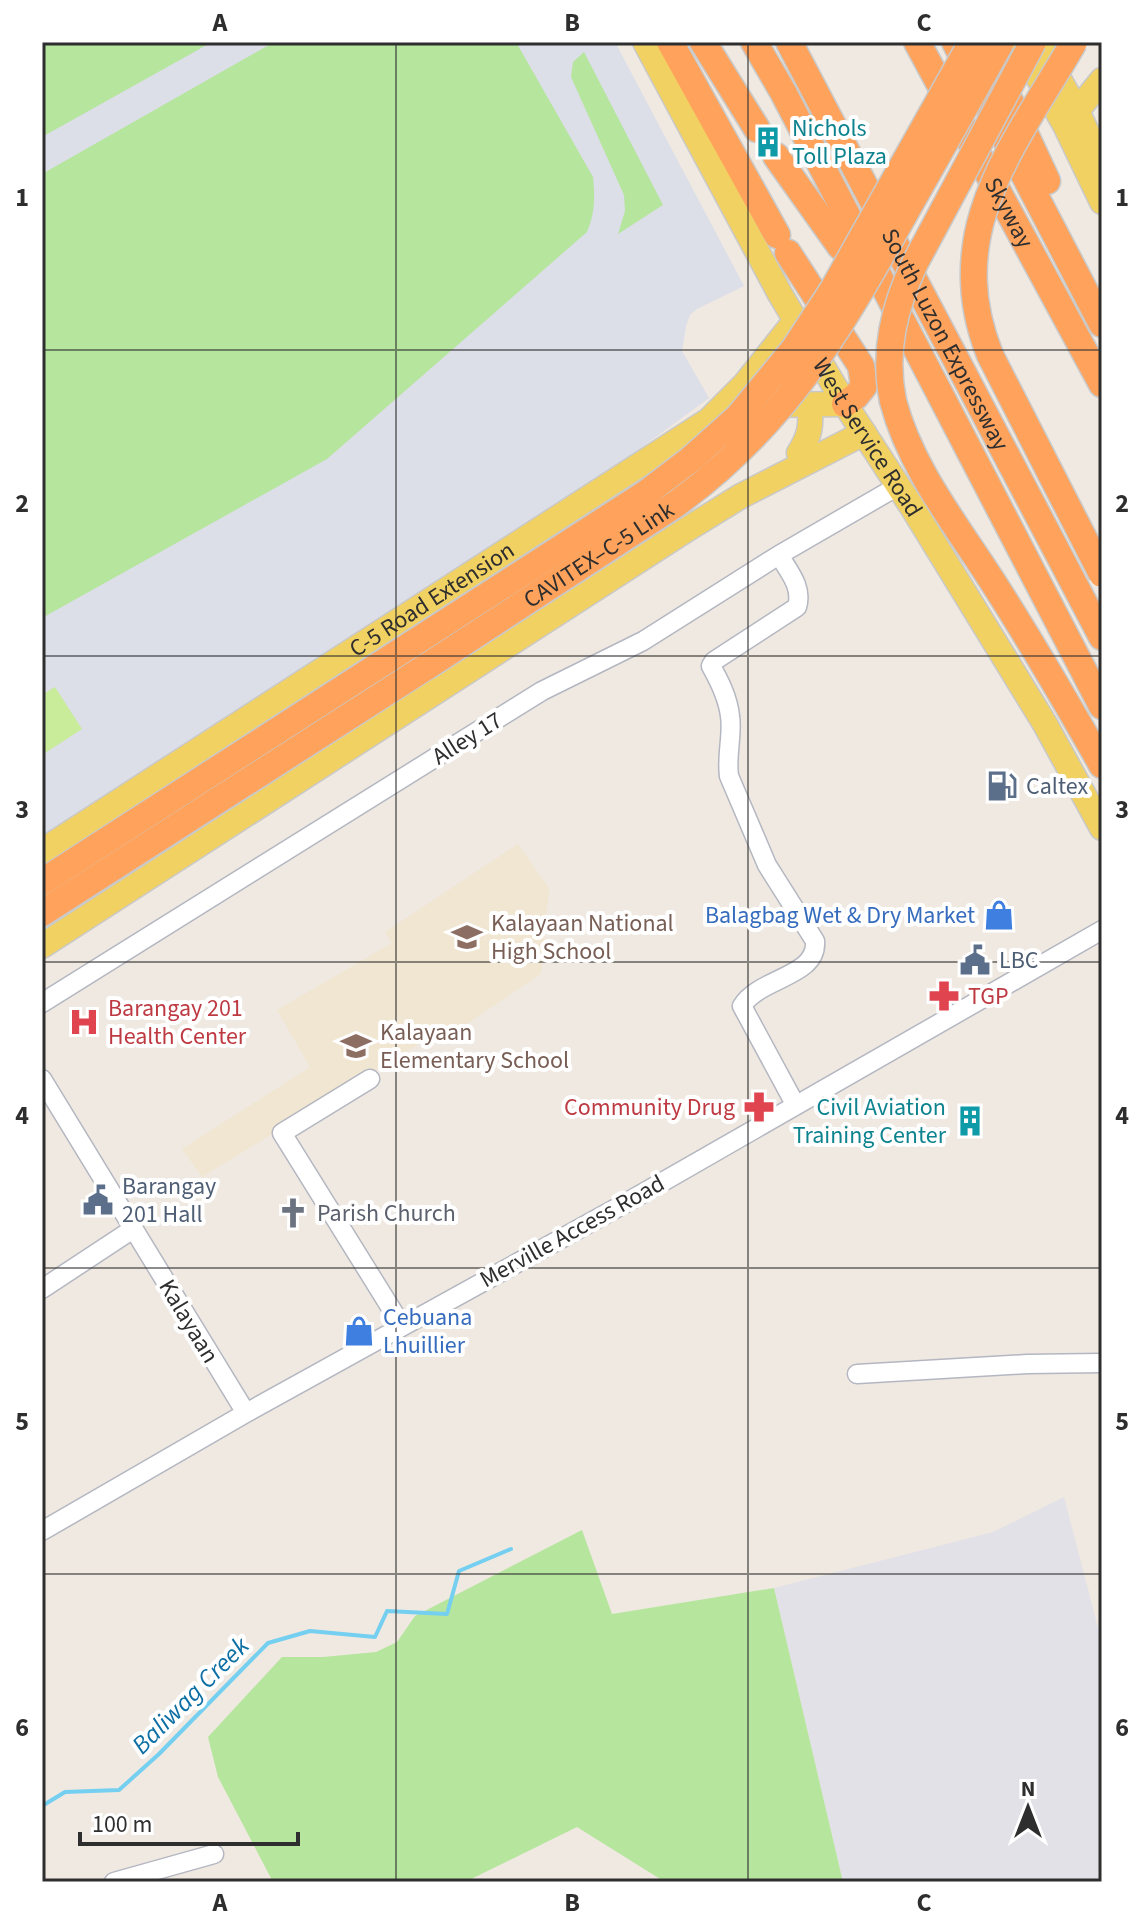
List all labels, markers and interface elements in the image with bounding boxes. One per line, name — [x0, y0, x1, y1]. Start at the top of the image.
text: A — [212, 4, 229, 41]
text: B — [564, 4, 580, 41]
text: C — [916, 4, 932, 41]
place label: Nichols Toll Plaza — [792, 111, 887, 174]
building icon: Nichols Toll Plaza — [751, 125, 785, 159]
street label: Skyway — [975, 171, 1042, 255]
text: 1 — [15, 179, 29, 216]
text: 1 — [1115, 179, 1129, 216]
street label: South Luzon Expressway — [872, 222, 1018, 457]
street label: West Service Road — [804, 351, 931, 524]
text: 2 — [15, 485, 29, 522]
text: 2 — [1115, 485, 1129, 522]
street label: CAVITEX–C-5 Link — [517, 493, 681, 617]
street label: C-5 Road Extension — [342, 533, 522, 666]
street label: Alley 17 — [425, 703, 509, 774]
fuel station icon: Caltex — [985, 769, 1019, 803]
place label: Caltex — [1026, 769, 1088, 804]
text: 3 — [15, 791, 29, 828]
text: 3 — [1115, 791, 1129, 828]
place label: Balagbag Wet & Dry Market — [705, 898, 975, 933]
shop icon: Balagbag Wet & Dry Market — [982, 898, 1016, 932]
place label: Kalayaan National High School — [491, 906, 674, 969]
school or university icon: Kalayaan National High School — [450, 920, 484, 954]
public building icon: LBC — [958, 943, 992, 977]
place label: LBC — [999, 943, 1038, 978]
pharmacy icon: TGP — [927, 979, 961, 1013]
place label: TGP — [968, 979, 1009, 1014]
place label: Barangay 201 Health Center — [108, 991, 247, 1054]
hospital icon: Barangay 201 Health Center — [67, 1005, 101, 1039]
place label: Kalayaan Elementary School — [380, 1015, 569, 1078]
school or university icon: Kalayaan Elementary School — [339, 1029, 373, 1063]
place label: Community Drug — [564, 1090, 735, 1125]
pharmacy icon: Community Drug — [742, 1090, 776, 1124]
place label: Civil Aviation Training Center — [793, 1090, 947, 1153]
text: 4 — [15, 1097, 29, 1134]
text: 4 — [1115, 1097, 1129, 1134]
building icon: Civil Aviation Training Center — [953, 1104, 987, 1138]
street label: Merville Access Road — [473, 1166, 671, 1297]
place label: Barangay 201 Hall — [122, 1169, 216, 1232]
public building icon: Barangay 201 Hall — [81, 1183, 115, 1217]
church icon: Parish Church — [276, 1196, 310, 1230]
place label: Parish Church — [317, 1196, 456, 1231]
street label: Kalayaan — [150, 1273, 227, 1370]
place label: Cebuana Lhuillier — [383, 1300, 472, 1363]
shop icon: Cebuana Lhuillier — [342, 1314, 376, 1348]
text: 5 — [15, 1403, 29, 1440]
text: 5 — [1115, 1403, 1129, 1440]
water label: Baliwag Creek — [123, 1628, 258, 1762]
text: 6 — [15, 1709, 29, 1746]
text: 6 — [1115, 1709, 1129, 1746]
north arrow — [988, 1768, 1068, 1848]
text: N — [1021, 1773, 1035, 1805]
scale bar — [80, 1796, 298, 1846]
text: 100 m — [92, 1807, 152, 1842]
text: A — [212, 1884, 229, 1921]
text: B — [564, 1884, 580, 1921]
text: C — [916, 1884, 932, 1921]

